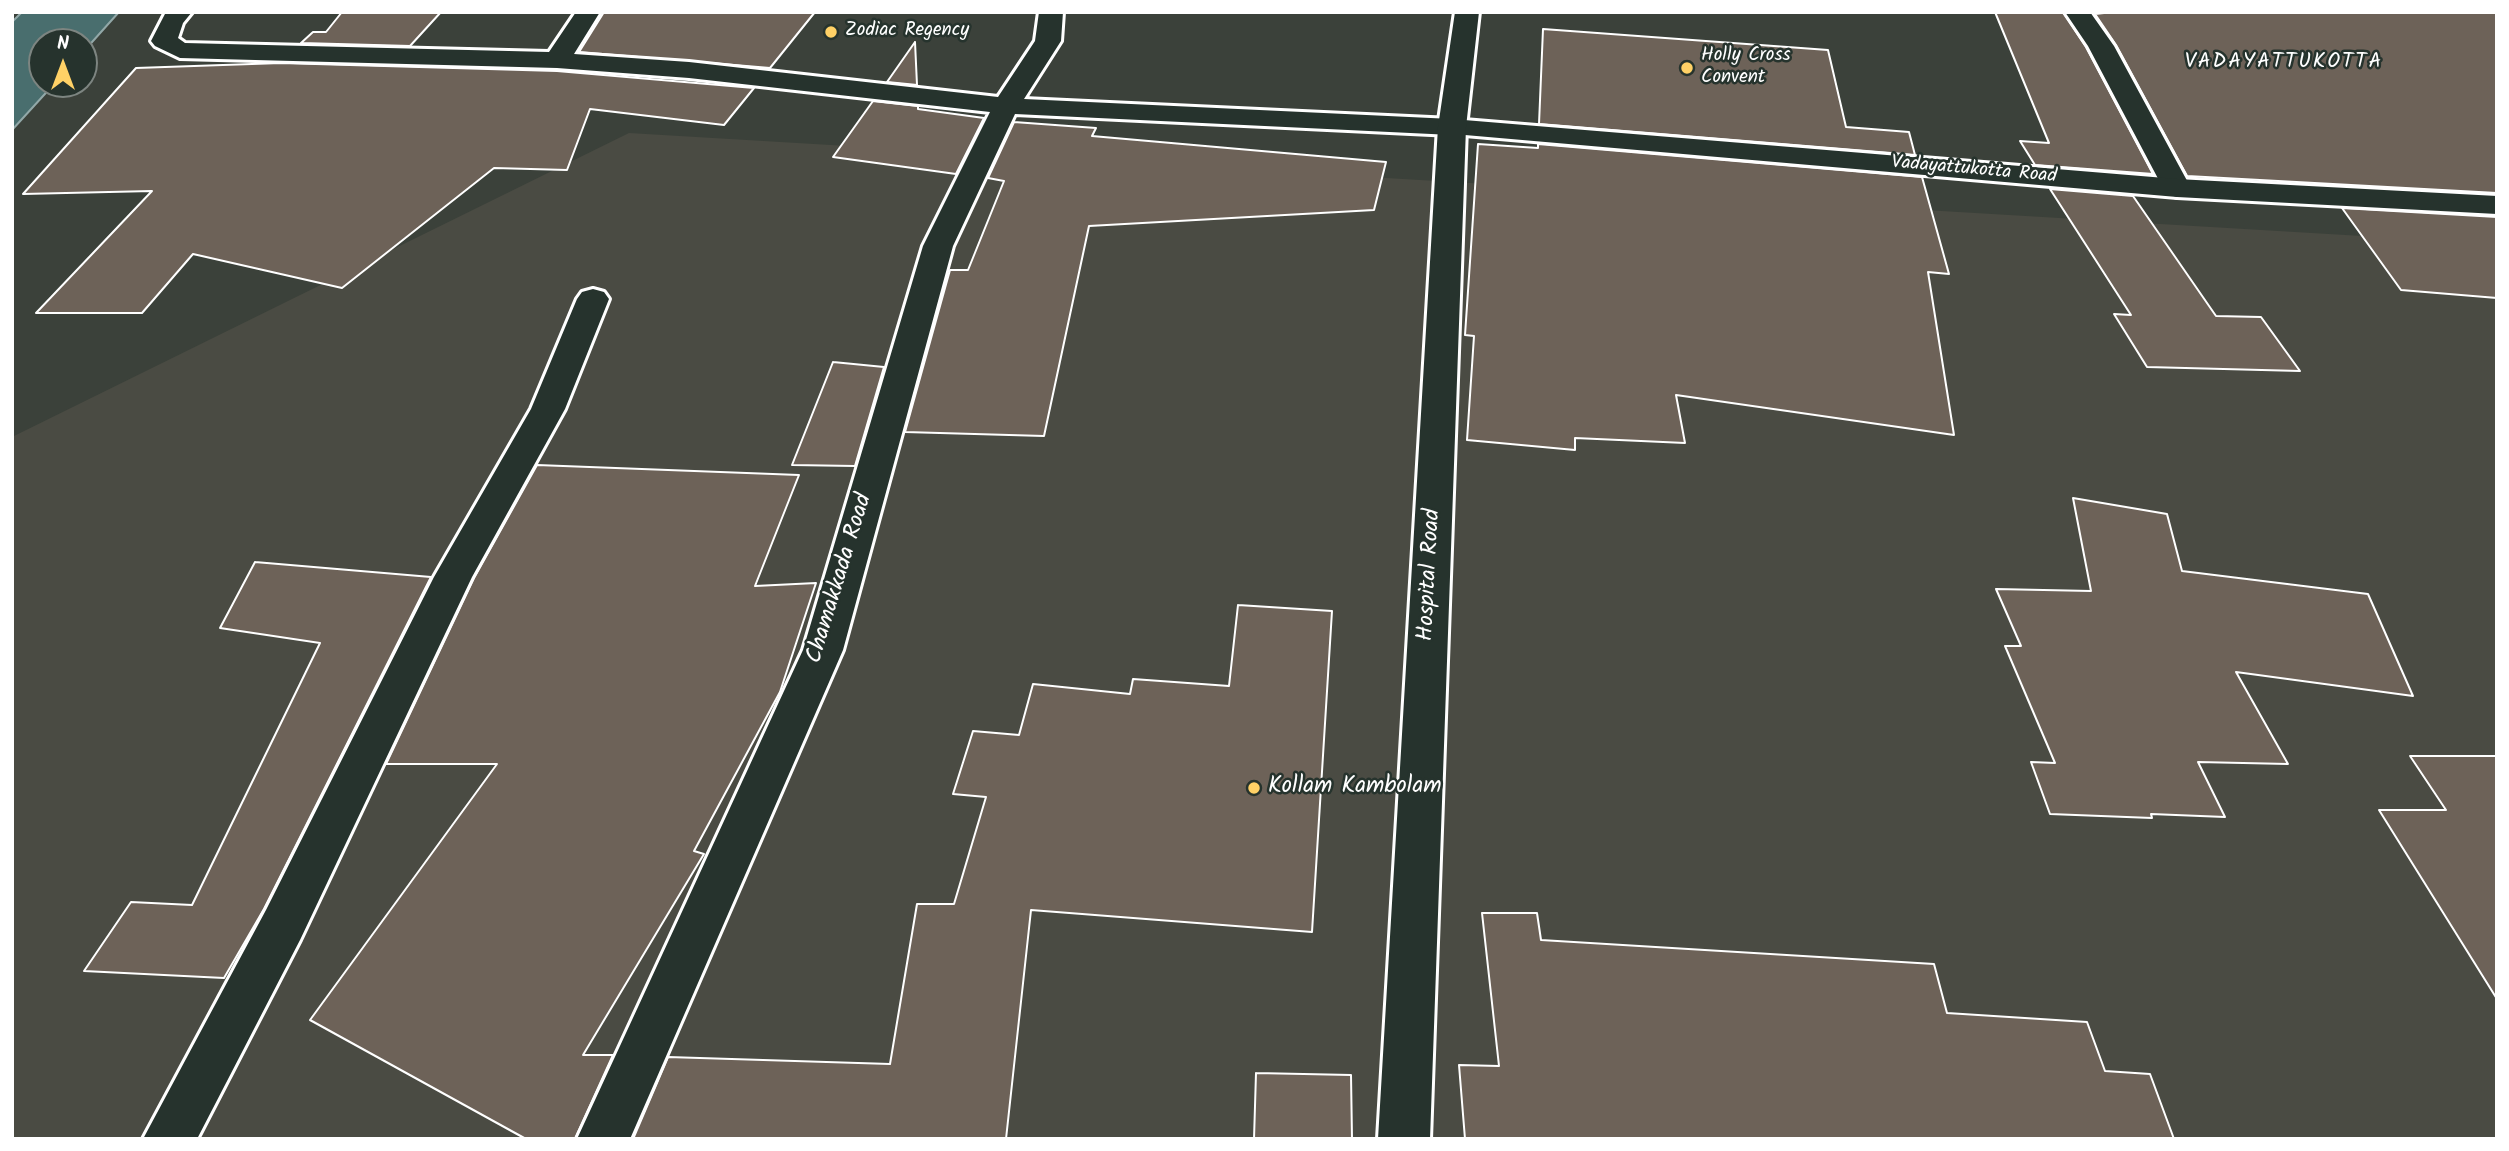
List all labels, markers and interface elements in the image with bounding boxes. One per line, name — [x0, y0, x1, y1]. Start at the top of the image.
place label: Zodiac Regency — [845, 21, 969, 43]
marker: Zodiac Regency — [823, 24, 839, 40]
north arrow — [28, 28, 98, 98]
text: N — [57, 29, 69, 59]
place label: Holly Cross Convent — [1701, 46, 1791, 90]
district label: VADAYATTUKOTTA — [2186, 50, 2382, 76]
marker: Holly Cross Convent — [1679, 60, 1695, 76]
street label: Vadayattukotta Road — [1890, 152, 2058, 190]
street label: Chamakkada Road — [802, 491, 880, 667]
street label: Hospital Road — [1414, 508, 1448, 642]
place label: Kollam Kambolam — [1268, 774, 1442, 802]
marker: Kollam Kambolam — [1246, 780, 1262, 796]

